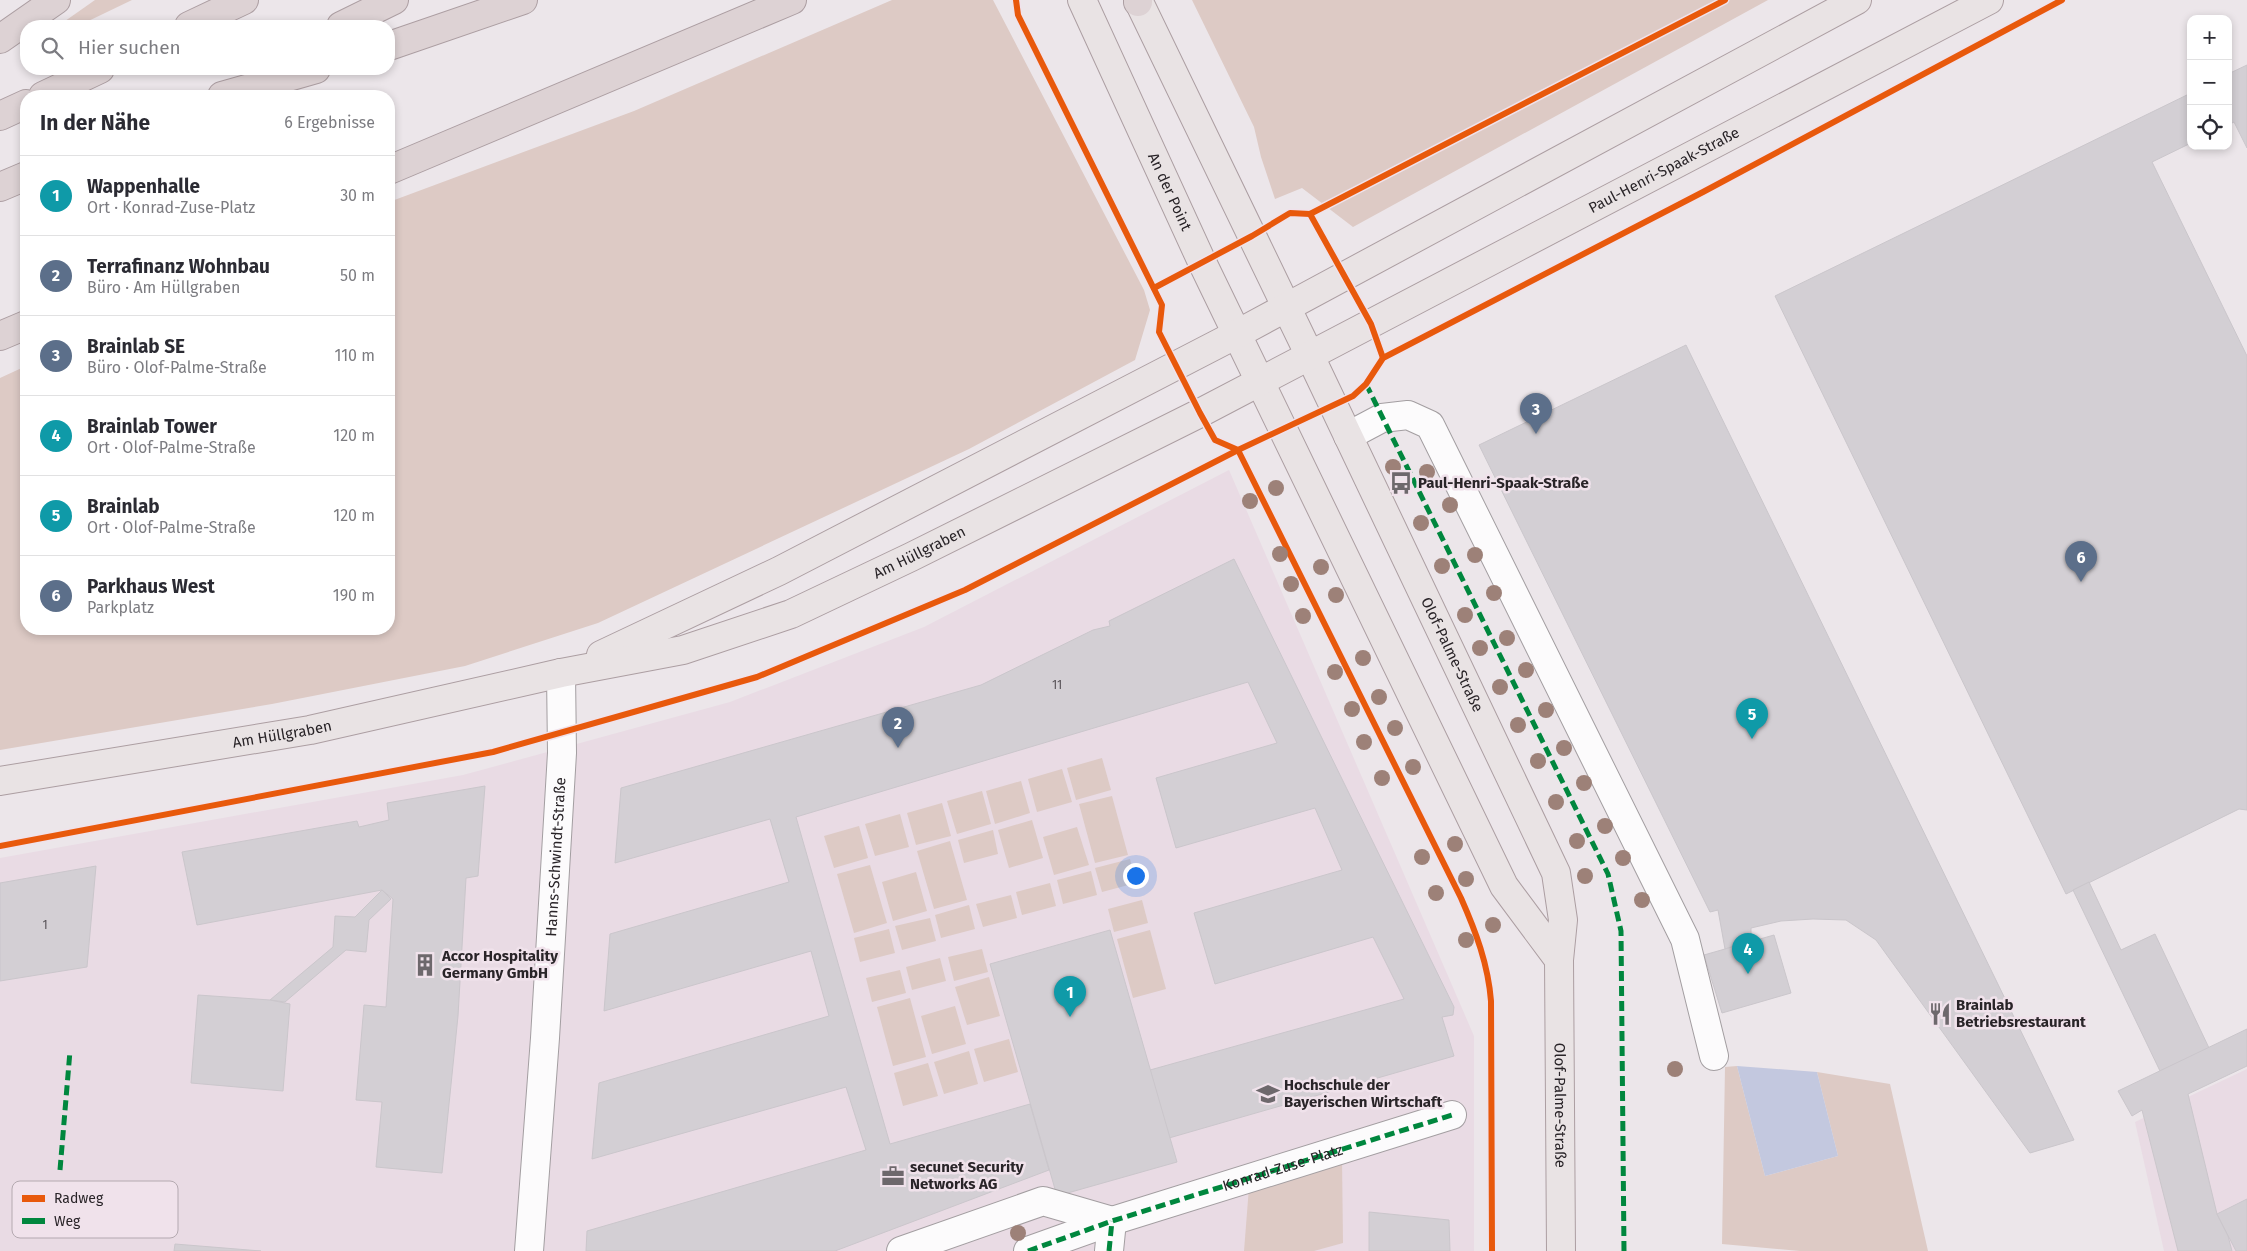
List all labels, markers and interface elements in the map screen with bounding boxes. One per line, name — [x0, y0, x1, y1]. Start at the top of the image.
map controls — [2187, 15, 2232, 150]
button: + — [2187, 15, 2232, 60]
search box — [20, 20, 395, 75]
icon: search — [38, 34, 66, 62]
text: Hier suchen — [78, 36, 181, 59]
button: − — [2187, 60, 2232, 105]
button: locate — [2187, 105, 2232, 150]
text: In der Nähe — [40, 110, 150, 136]
text: 6 Ergebnisse — [284, 113, 375, 132]
street label: Paul-Henri-Spaak-Straße — [1586, 123, 1742, 217]
street label: An der Point — [1144, 150, 1196, 234]
text: Wappenhalle — [87, 175, 200, 198]
text: 1 — [52, 186, 60, 205]
text: 30 m — [340, 186, 375, 205]
text: Ort · Konrad-Zuse-Platz — [87, 198, 255, 217]
text: Terrafinanz Wohnbau — [87, 255, 270, 278]
text: 2 — [52, 266, 60, 285]
text: 50 m — [340, 266, 375, 285]
text: Büro · Am Hüllgraben — [87, 278, 240, 297]
text: Brainlab SE — [87, 335, 185, 358]
text: 3 — [52, 346, 60, 365]
text: 110 m — [334, 346, 375, 365]
text: Büro · Olof-Palme-Straße — [87, 358, 267, 377]
pin: 3 — [1520, 393, 1552, 434]
text: Brainlab Tower — [87, 415, 217, 438]
text: 4 — [51, 426, 61, 445]
text: 120 m — [333, 426, 375, 445]
text: Ort · Olof-Palme-Straße — [87, 438, 256, 457]
bus stop icon: Paul-Henri-Spaak-Straße — [1388, 470, 1414, 496]
place label: Paul-Henri-Spaak-Straße — [1418, 474, 1589, 492]
text: Brainlab — [87, 495, 160, 518]
text: 5 — [52, 506, 60, 525]
text: 120 m — [333, 506, 375, 525]
text: Ort · Olof-Palme-Straße — [87, 518, 256, 537]
street label: Am Hüllgraben — [870, 522, 969, 583]
pin: 6 — [2065, 541, 2097, 582]
text: Parkhaus West — [87, 575, 215, 598]
text: 6 — [51, 586, 61, 605]
text: 190 m — [333, 586, 375, 605]
street label: Olof-Palme-Straße — [1417, 594, 1487, 715]
text: Parkplatz — [87, 598, 154, 617]
house number: 11 — [1052, 678, 1062, 692]
pin: 5 — [1736, 698, 1768, 739]
pin: 2 — [882, 707, 914, 748]
street label: Am Hüllgraben — [231, 716, 333, 752]
street label: Hanns-Schwindt-Straße — [542, 777, 570, 937]
your location — [1123, 863, 1149, 889]
house number: 1 — [42, 918, 48, 932]
pin: 4 — [1732, 933, 1764, 974]
place label: Accor Hospitality Germany GmbH — [441, 947, 558, 982]
building icon: Accor Hospitality Germany GmbH — [412, 952, 438, 978]
pin: 1 — [1054, 976, 1086, 1017]
place label: Brainlab Betriebsrestaurant — [1956, 996, 2086, 1031]
restaurant icon: Brainlab Betriebsrestaurant — [1927, 1001, 1953, 1027]
street label: Olof-Palme-Straße — [1551, 1043, 1569, 1168]
place label: Hochschule der Bayerischen Wirtschaft — [1284, 1076, 1442, 1111]
school or university icon: Hochschule der Bayerischen Wirtschaft — [1255, 1081, 1281, 1107]
street label: Konrad-Zuse-Platz — [1220, 1140, 1345, 1195]
place label: secunet Security Networks AG — [910, 1158, 1024, 1193]
office icon: secunet Security Networks AG — [880, 1163, 906, 1189]
legend — [12, 1181, 178, 1238]
text: Radweg — [54, 1190, 104, 1207]
text: Weg — [54, 1213, 81, 1230]

